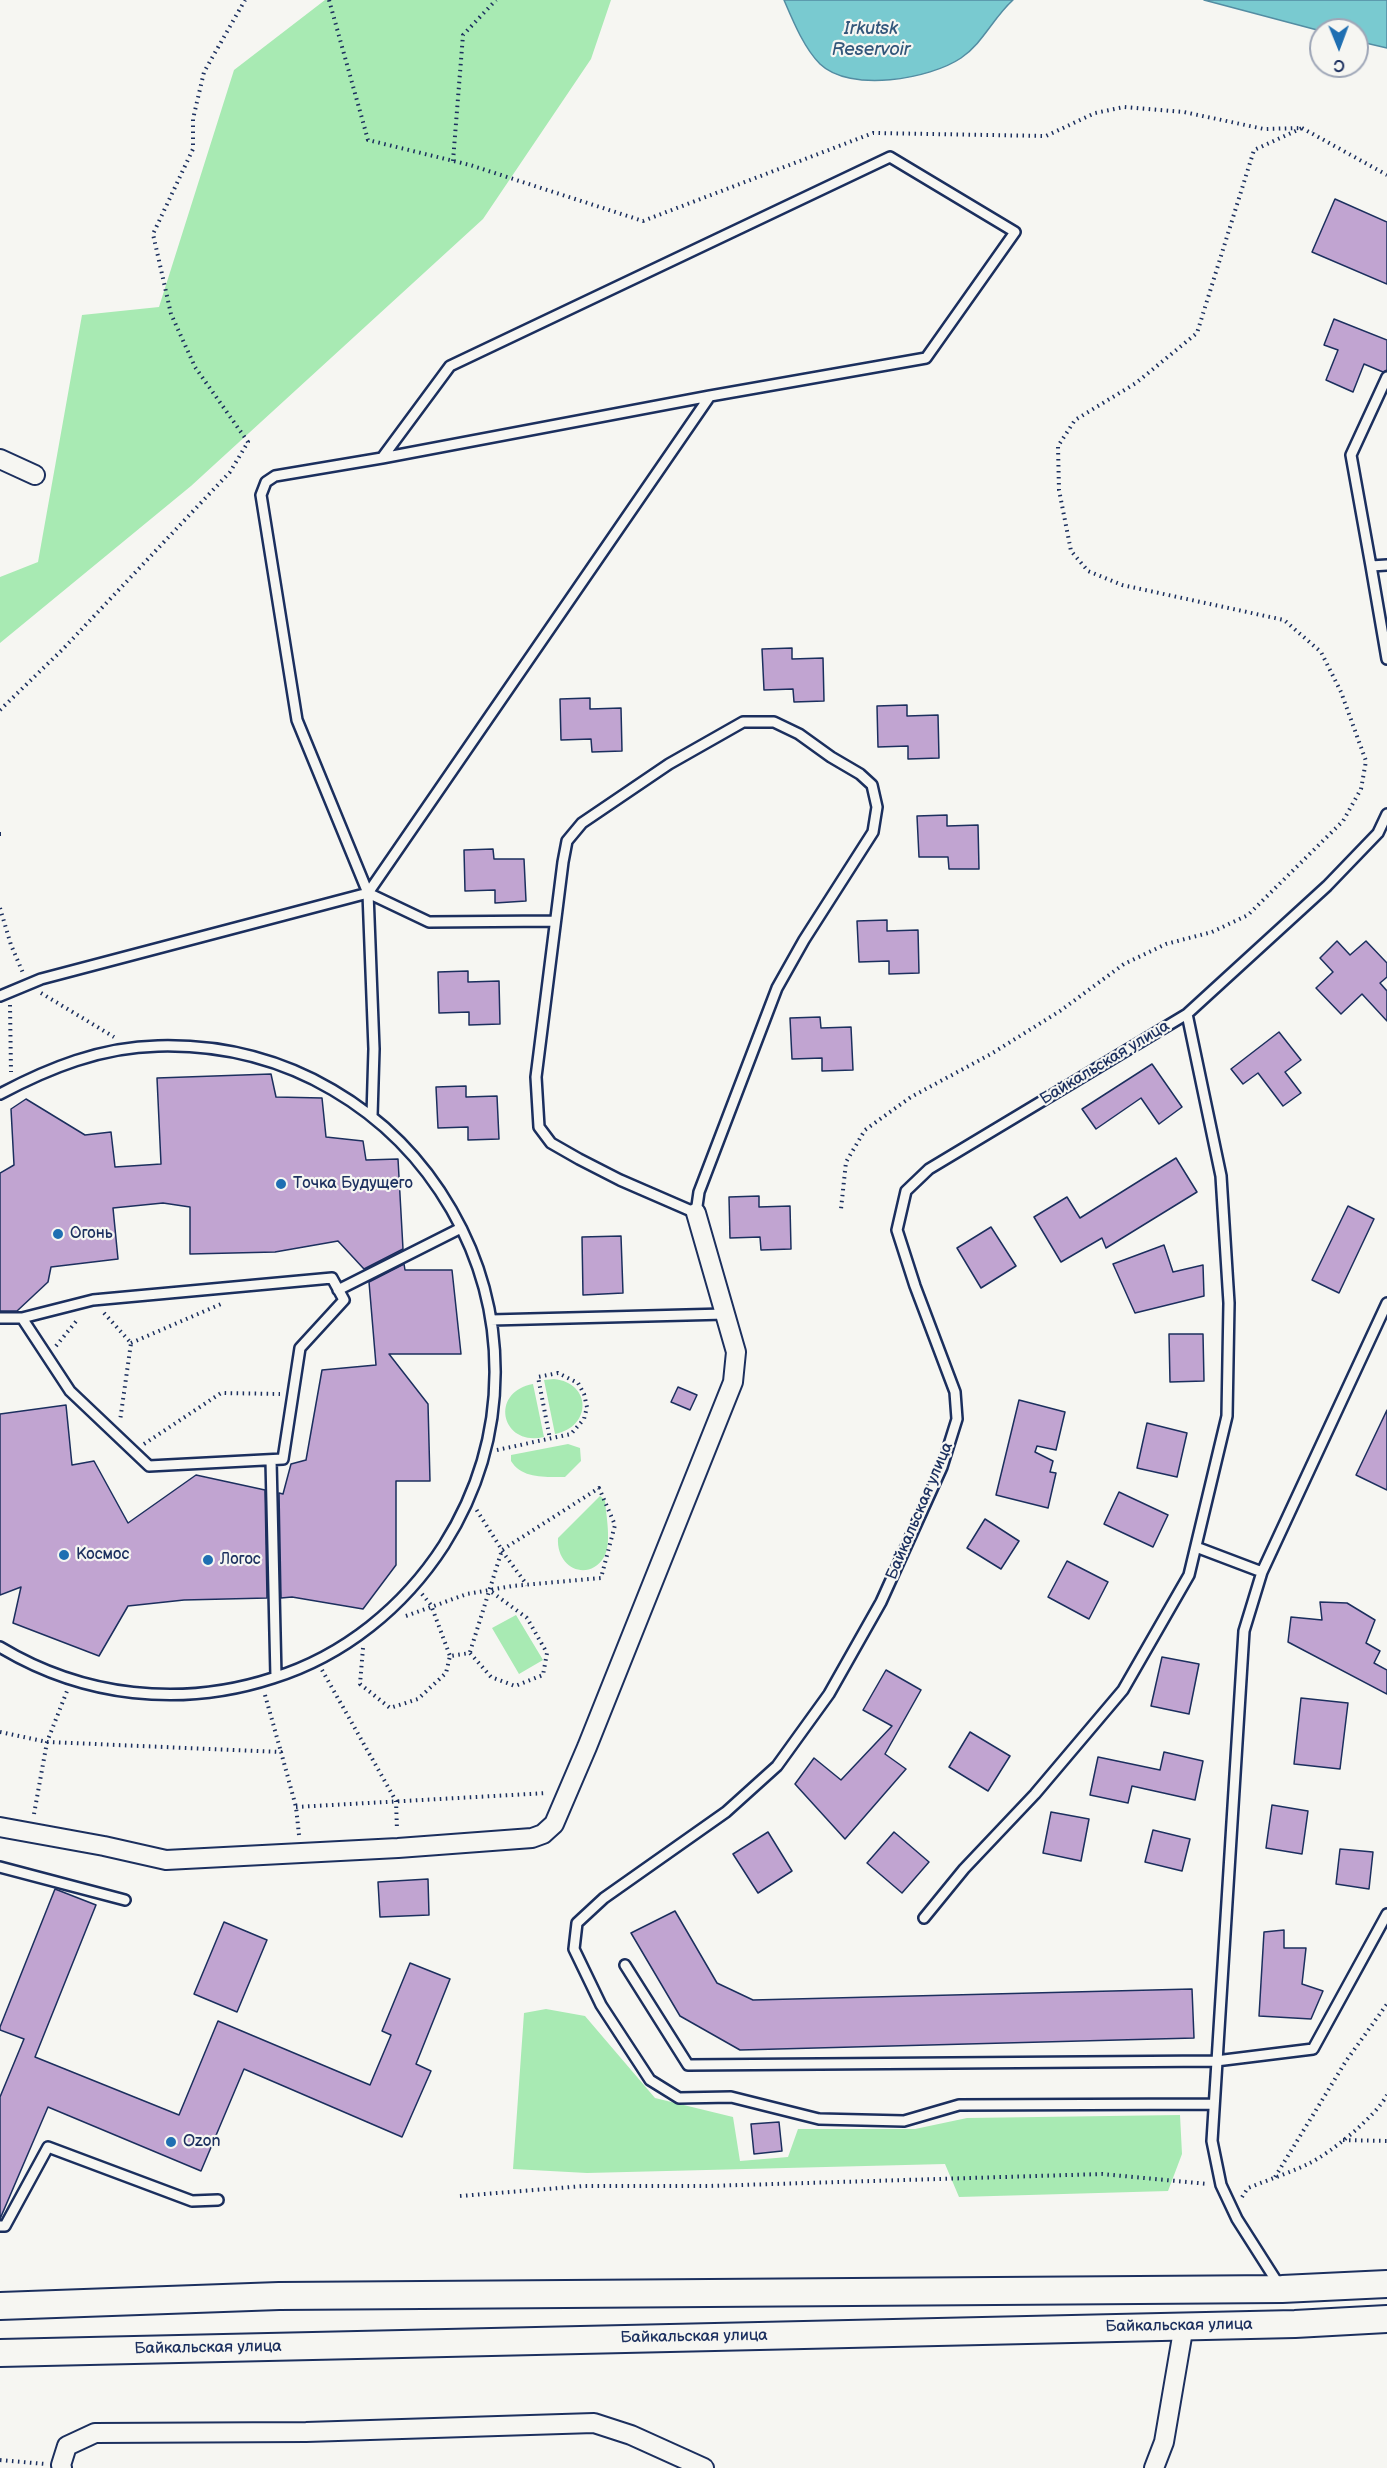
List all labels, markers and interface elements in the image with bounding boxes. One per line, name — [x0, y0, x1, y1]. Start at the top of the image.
water label: Irkutsk Reservoir — [832, 18, 910, 60]
north arrow — [1309, 18, 1369, 78]
text: С — [1334, 55, 1345, 74]
street label: Байкальская улица — [1037, 1017, 1173, 1109]
place label: Точка Будущего — [293, 1174, 413, 1194]
marker: Точка Будущего — [274, 1177, 288, 1191]
place label: Огонь — [70, 1224, 113, 1244]
marker: Огонь — [51, 1227, 65, 1241]
street label: Байкальская улица — [882, 1439, 958, 1583]
place label: Космос — [76, 1545, 129, 1565]
marker: Космос — [57, 1548, 71, 1562]
place label: Логос — [220, 1550, 261, 1570]
marker: Логос — [201, 1553, 215, 1567]
place label: Ozon — [183, 2132, 221, 2152]
marker: Ozon — [164, 2135, 178, 2149]
street label: Байкальская улица — [1105, 2315, 1253, 2337]
street label: Байкальская улица — [620, 2326, 768, 2348]
street label: Байкальская улица — [134, 2337, 282, 2359]

